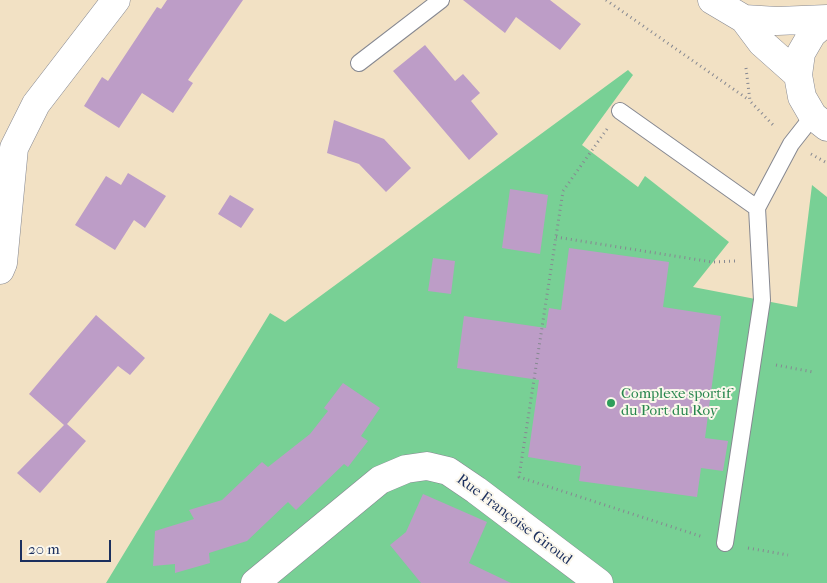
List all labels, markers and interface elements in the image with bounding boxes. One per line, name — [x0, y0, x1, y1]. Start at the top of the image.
place label: Complexe sportif du Port du Roy — [621, 385, 731, 420]
marker: Complexe sportif du Port du Roy — [605, 397, 617, 409]
street label: Rue Françoise Giroud — [453, 471, 575, 569]
scale bar — [22, 530, 114, 562]
text: 20 m — [28, 540, 60, 558]

